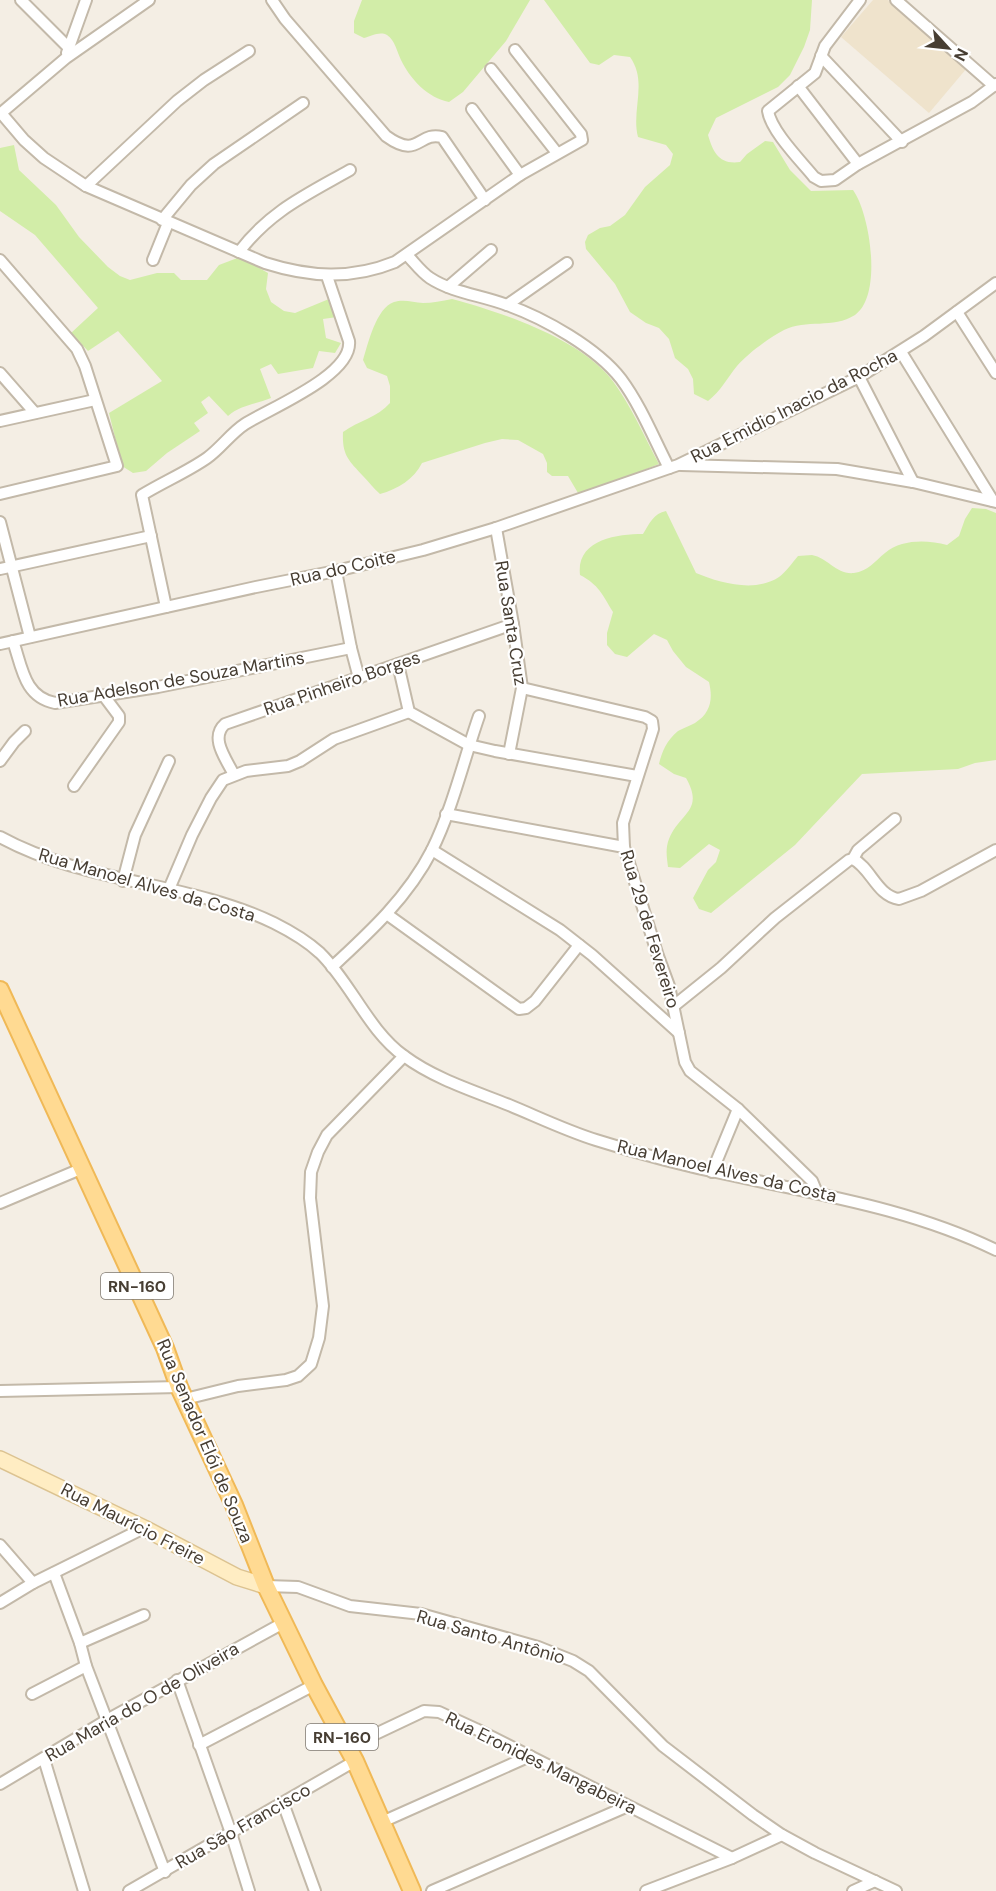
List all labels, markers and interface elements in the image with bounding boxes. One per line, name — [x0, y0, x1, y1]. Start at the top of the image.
north arrow — [918, 18, 978, 78]
text: N — [949, 45, 973, 65]
street label: Rua Emidio Inacio da Rocha — [687, 343, 901, 469]
street label: Rua do Coite — [288, 544, 398, 592]
street label: Rua Santa Cruz — [489, 559, 533, 687]
street label: Rua Adelson de Souza Martins — [56, 645, 306, 713]
street label: Rua Pinheiro Borges — [260, 645, 424, 721]
street label: Rua Manoel Alves da Costa — [36, 843, 258, 927]
street label: Rua 29 de Fevereiro — [614, 847, 686, 1011]
street label: Rua Manoel Alves da Costa — [615, 1134, 839, 1208]
road number: RN-160 — [101, 1273, 173, 1299]
street label: Rua Senador Elói de Souza — [151, 1335, 259, 1547]
street label: Rua Maurício Freire — [57, 1477, 209, 1571]
street label: Rua Santo Antônio — [414, 1604, 568, 1670]
street label: Rua Maria do O de Oliveira — [41, 1637, 243, 1767]
street label: Rua Eronides Mangabeira — [441, 1706, 641, 1820]
road number: RN-160 — [306, 1724, 378, 1750]
street label: Rua São Francisco — [171, 1778, 315, 1874]

